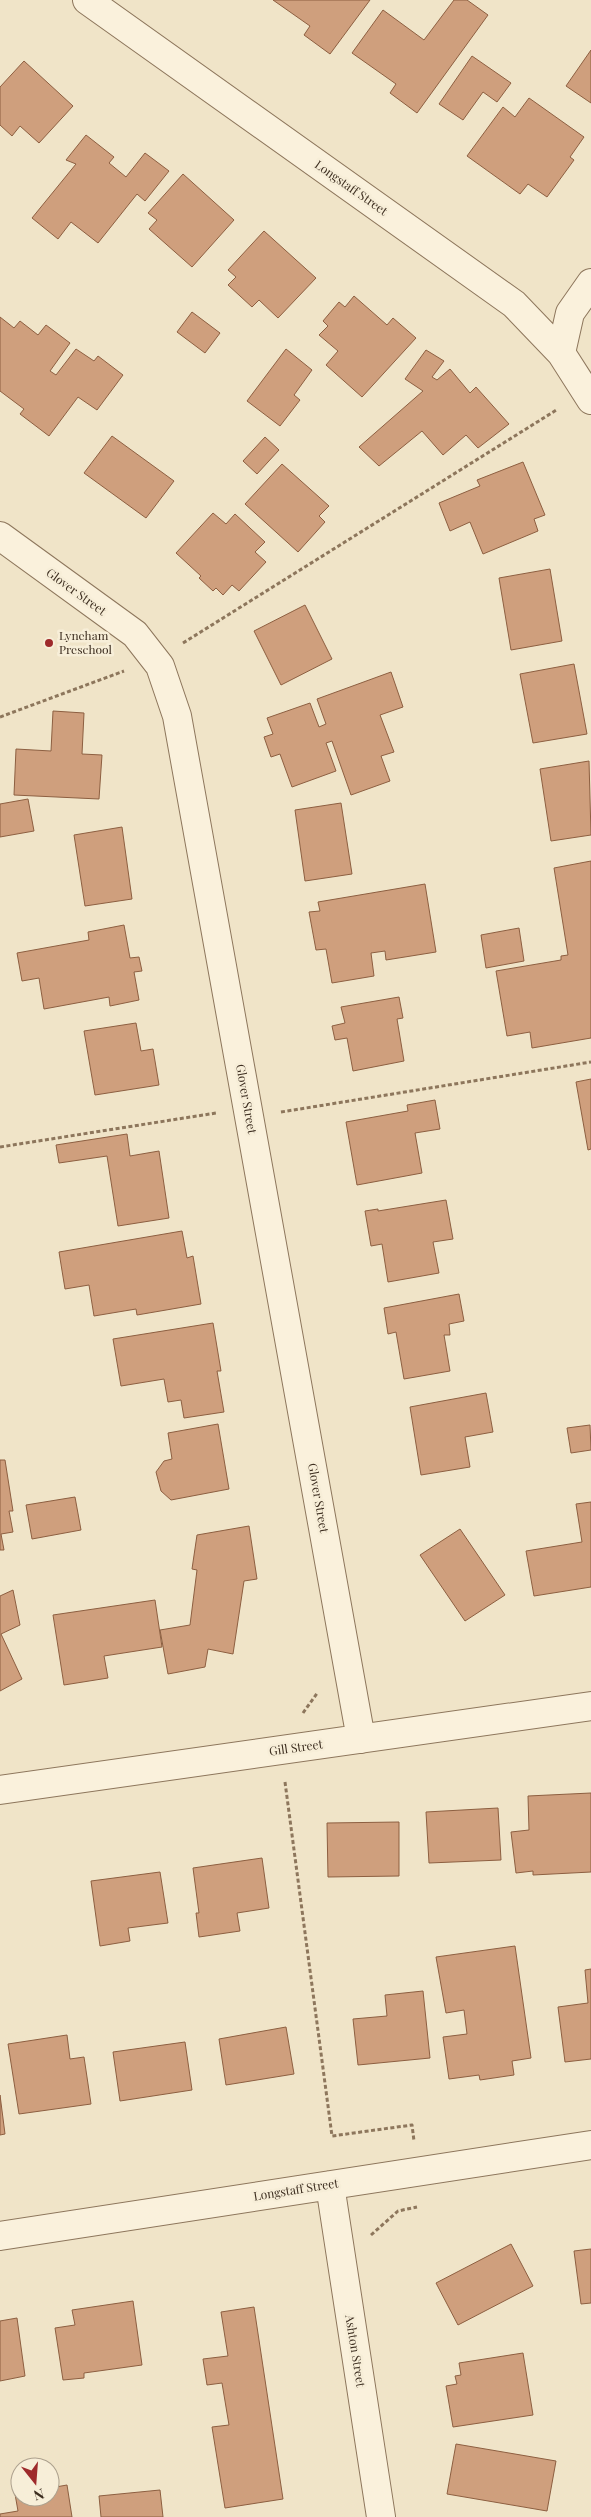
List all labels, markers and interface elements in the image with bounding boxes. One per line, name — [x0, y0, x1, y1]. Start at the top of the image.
street label: Longstaff Street — [312, 156, 392, 219]
street label: Glover Street — [43, 564, 110, 619]
place label: Lyneham Preschool — [59, 627, 112, 657]
marker: Lyneham Preschool — [43, 637, 55, 649]
street label: Glover Street — [233, 1063, 261, 1136]
street label: Glover Street — [305, 1462, 333, 1535]
street label: Gill Street — [268, 1735, 324, 1759]
street label: Longstaff Street — [252, 2174, 340, 2204]
street label: Ashton Street — [342, 2312, 370, 2389]
north arrow — [10, 2457, 60, 2507]
text: N — [31, 2484, 47, 2505]

